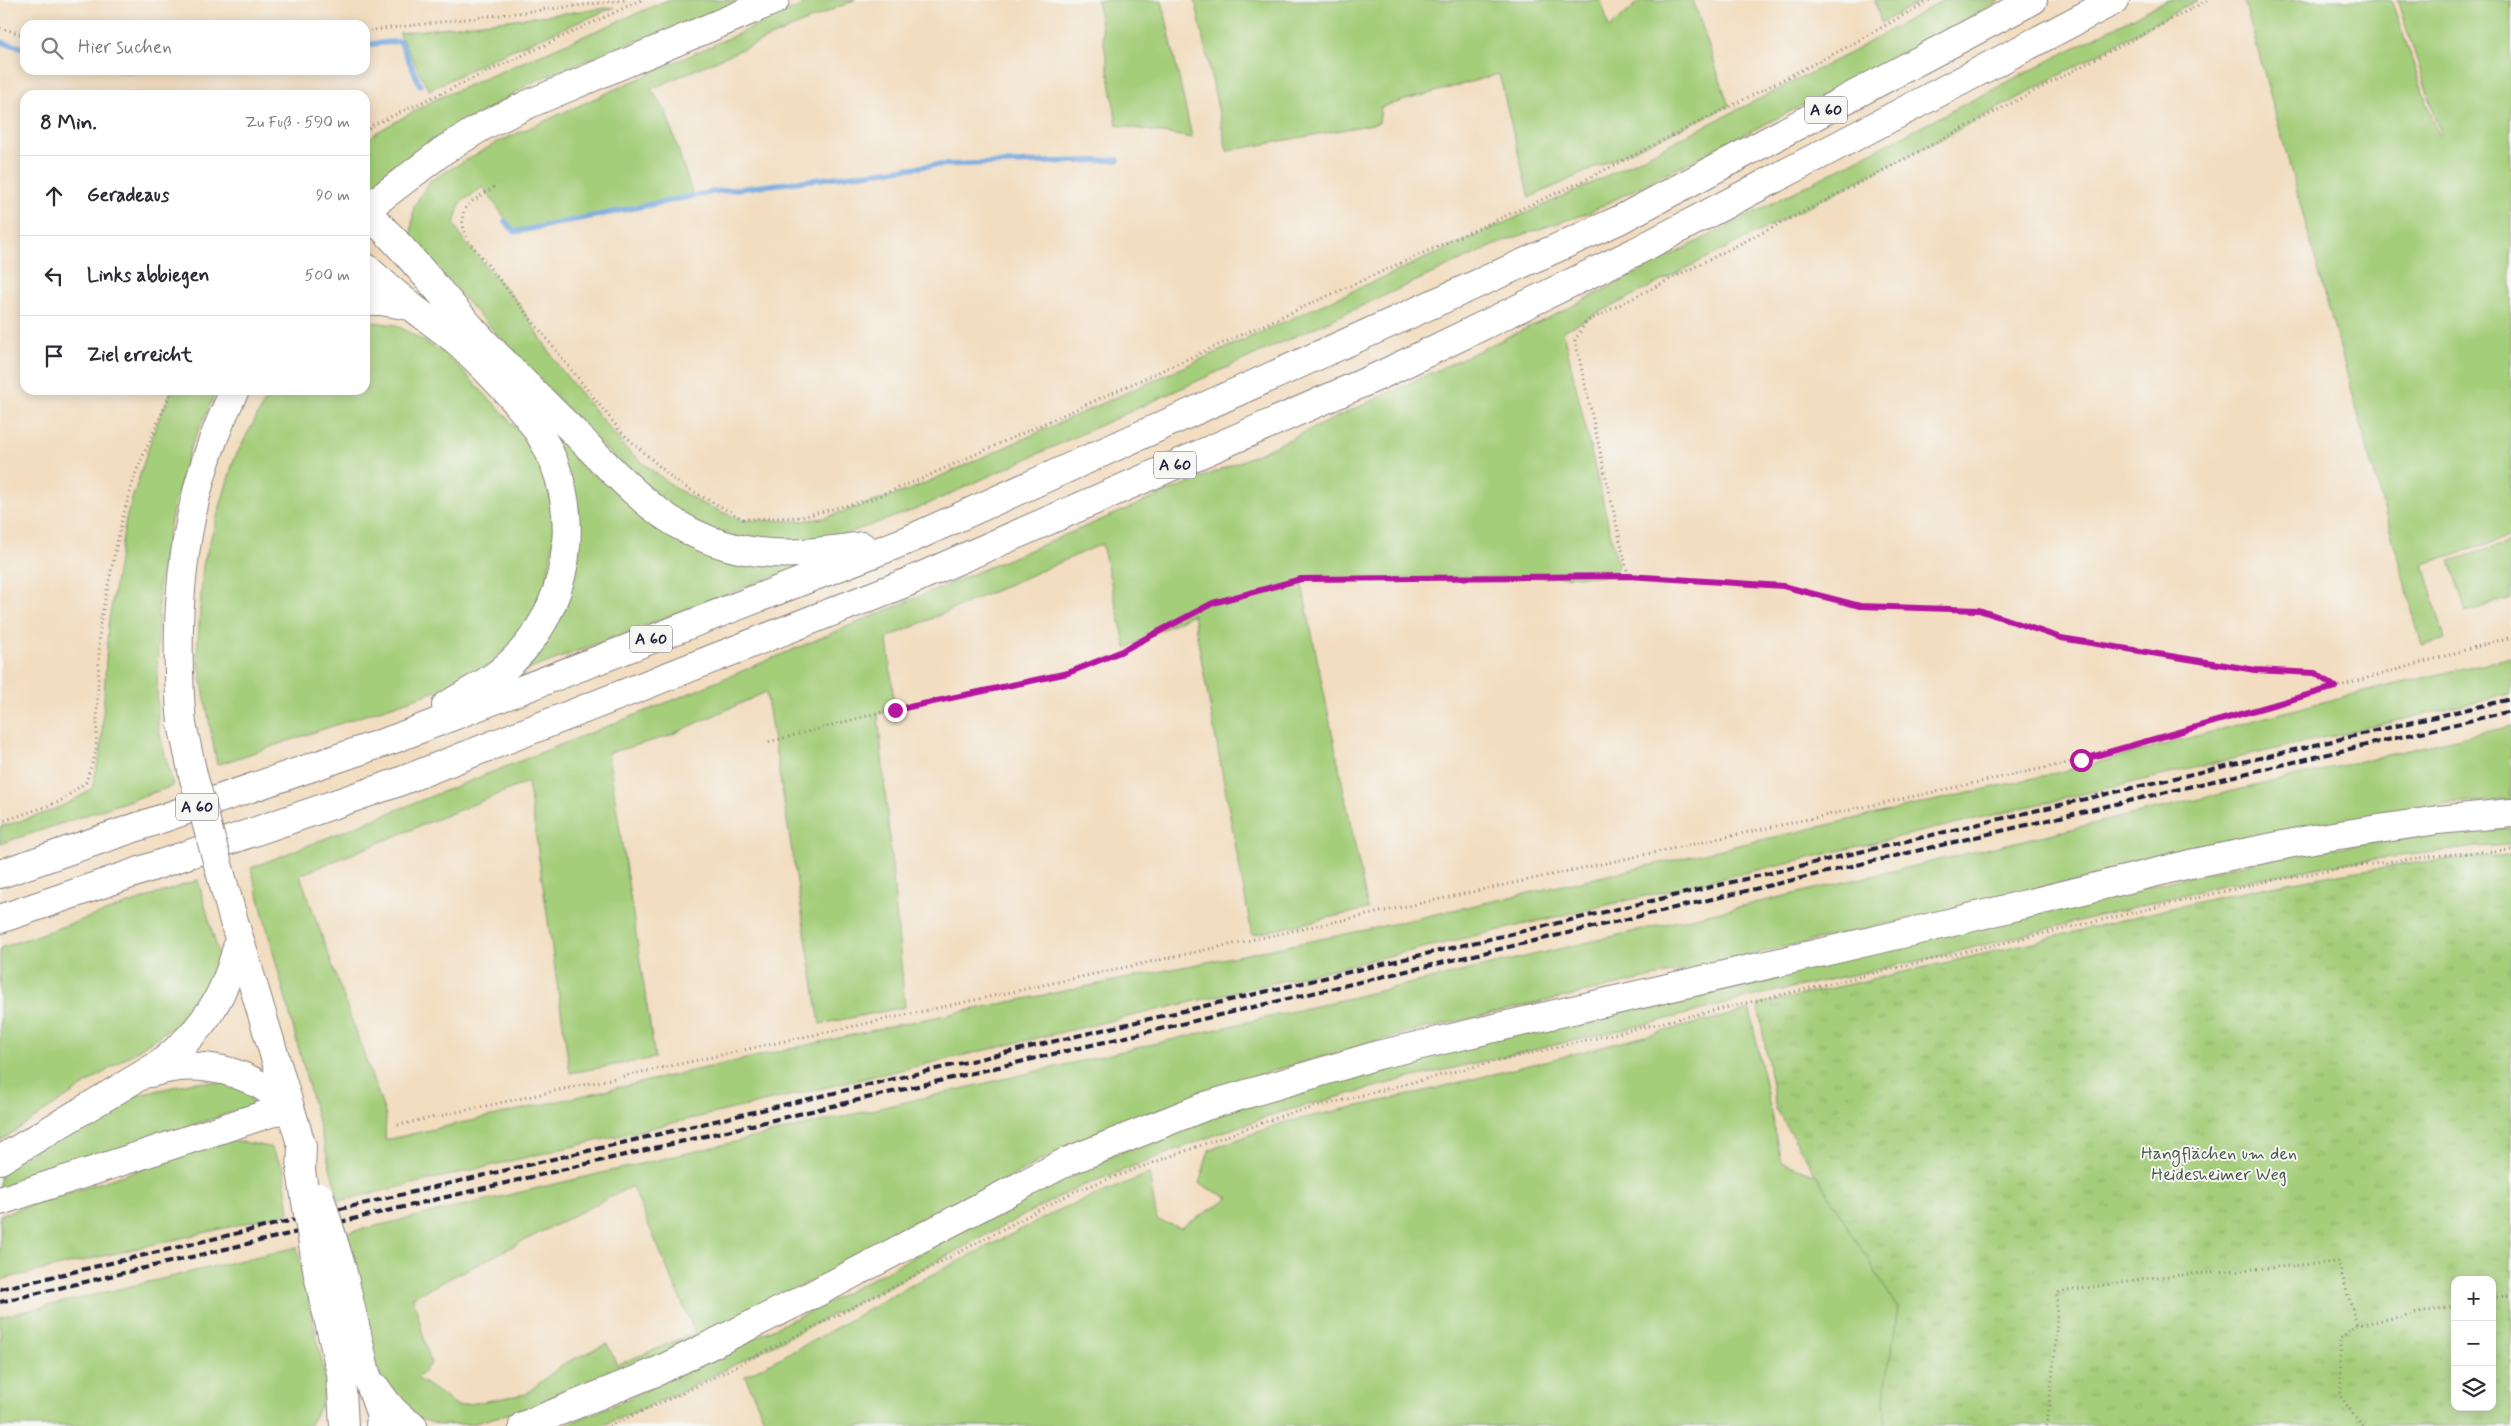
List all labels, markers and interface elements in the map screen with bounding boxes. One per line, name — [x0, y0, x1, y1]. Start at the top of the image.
search box — [20, 20, 370, 75]
icon: search — [38, 34, 66, 62]
text: Hier suchen — [78, 35, 172, 60]
road number: A 60 — [1805, 96, 1847, 124]
text: 8 Min. — [40, 109, 97, 137]
text: Zu Fuß · 590 m — [245, 112, 350, 133]
icon: ahead — [40, 182, 68, 210]
text: Geradeaus — [87, 183, 169, 208]
text: 90 m — [316, 185, 350, 206]
icon: left — [40, 262, 68, 290]
text: Links abbiegen — [87, 263, 209, 288]
text: 500 m — [305, 265, 350, 286]
icon: arrive — [40, 342, 68, 370]
text: Ziel erreicht — [87, 343, 192, 368]
road number: A 60 — [1154, 452, 1196, 478]
road number: A 60 — [630, 626, 672, 652]
route end — [884, 699, 907, 722]
route start — [2070, 749, 2093, 772]
road number: A 60 — [176, 794, 218, 820]
park label: Hangflächen um den Heidesheimer Weg — [2141, 1142, 2297, 1187]
map controls — [2451, 1276, 2496, 1411]
button: + — [2451, 1276, 2496, 1321]
button: − — [2451, 1321, 2496, 1366]
button: layers — [2451, 1366, 2496, 1411]

